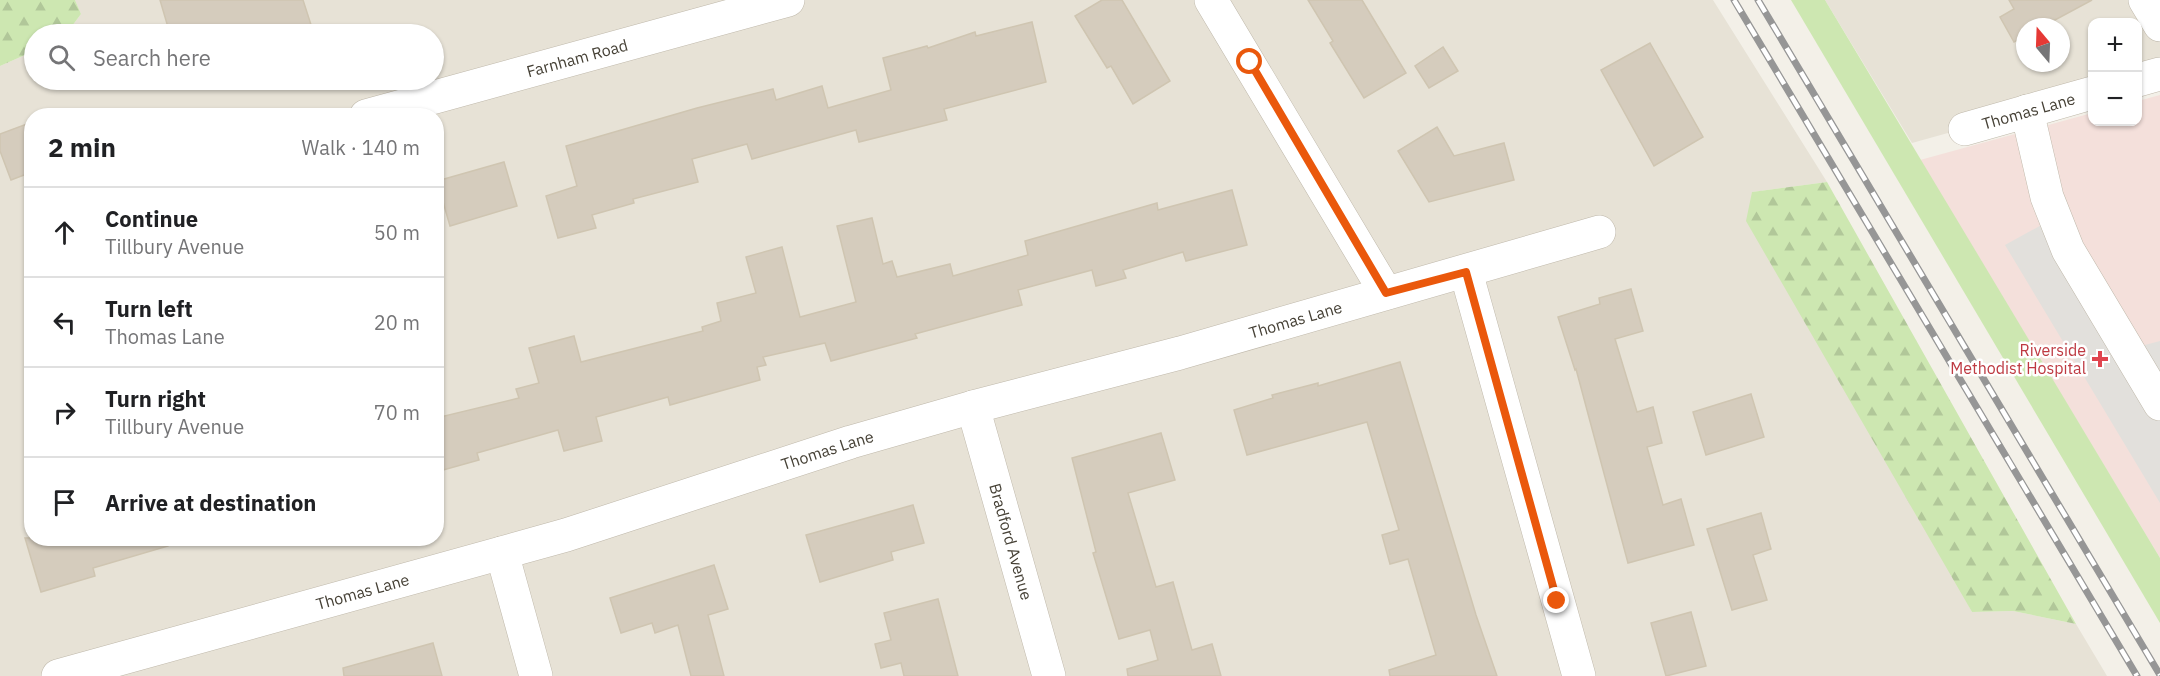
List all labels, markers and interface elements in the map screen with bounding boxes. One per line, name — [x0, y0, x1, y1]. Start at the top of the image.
north arrow — [2016, 18, 2070, 72]
map controls — [2088, 18, 2142, 126]
button: + — [2088, 18, 2142, 72]
search box — [24, 24, 444, 90]
street label: Farnham Road — [524, 35, 630, 81]
icon: search — [45, 41, 78, 74]
text: Search here — [93, 43, 211, 72]
route start — [1236, 48, 1262, 74]
button: − — [2088, 72, 2142, 126]
street label: Thomas Lane — [1980, 88, 2077, 134]
text: 2 min — [48, 130, 116, 164]
text: Walk · 140 m — [302, 134, 420, 161]
text: Continue — [105, 204, 198, 233]
icon: ahead — [48, 216, 81, 249]
text: 50 m — [374, 219, 420, 246]
text: Tillbury Avenue — [105, 233, 244, 260]
text: Turn left — [105, 294, 193, 323]
street label: Thomas Lane — [1247, 297, 1344, 343]
icon: left — [48, 306, 81, 339]
text: 20 m — [374, 309, 420, 336]
text: Thomas Lane — [105, 323, 225, 350]
place label: Riverside Methodist Hospital — [1950, 340, 2086, 378]
marker: Riverside Methodist Hospital — [2091, 350, 2109, 368]
text: Turn right — [105, 384, 206, 413]
icon: right — [48, 396, 81, 429]
text: 70 m — [374, 399, 420, 426]
text: Tillbury Avenue — [105, 413, 244, 440]
street label: Thomas Lane — [779, 426, 876, 474]
street label: Bradford Avenue — [985, 481, 1037, 603]
icon: arrive — [48, 486, 81, 519]
text: Arrive at destination — [105, 488, 316, 517]
street label: Thomas Lane — [314, 569, 411, 614]
route end — [1543, 587, 1569, 613]

